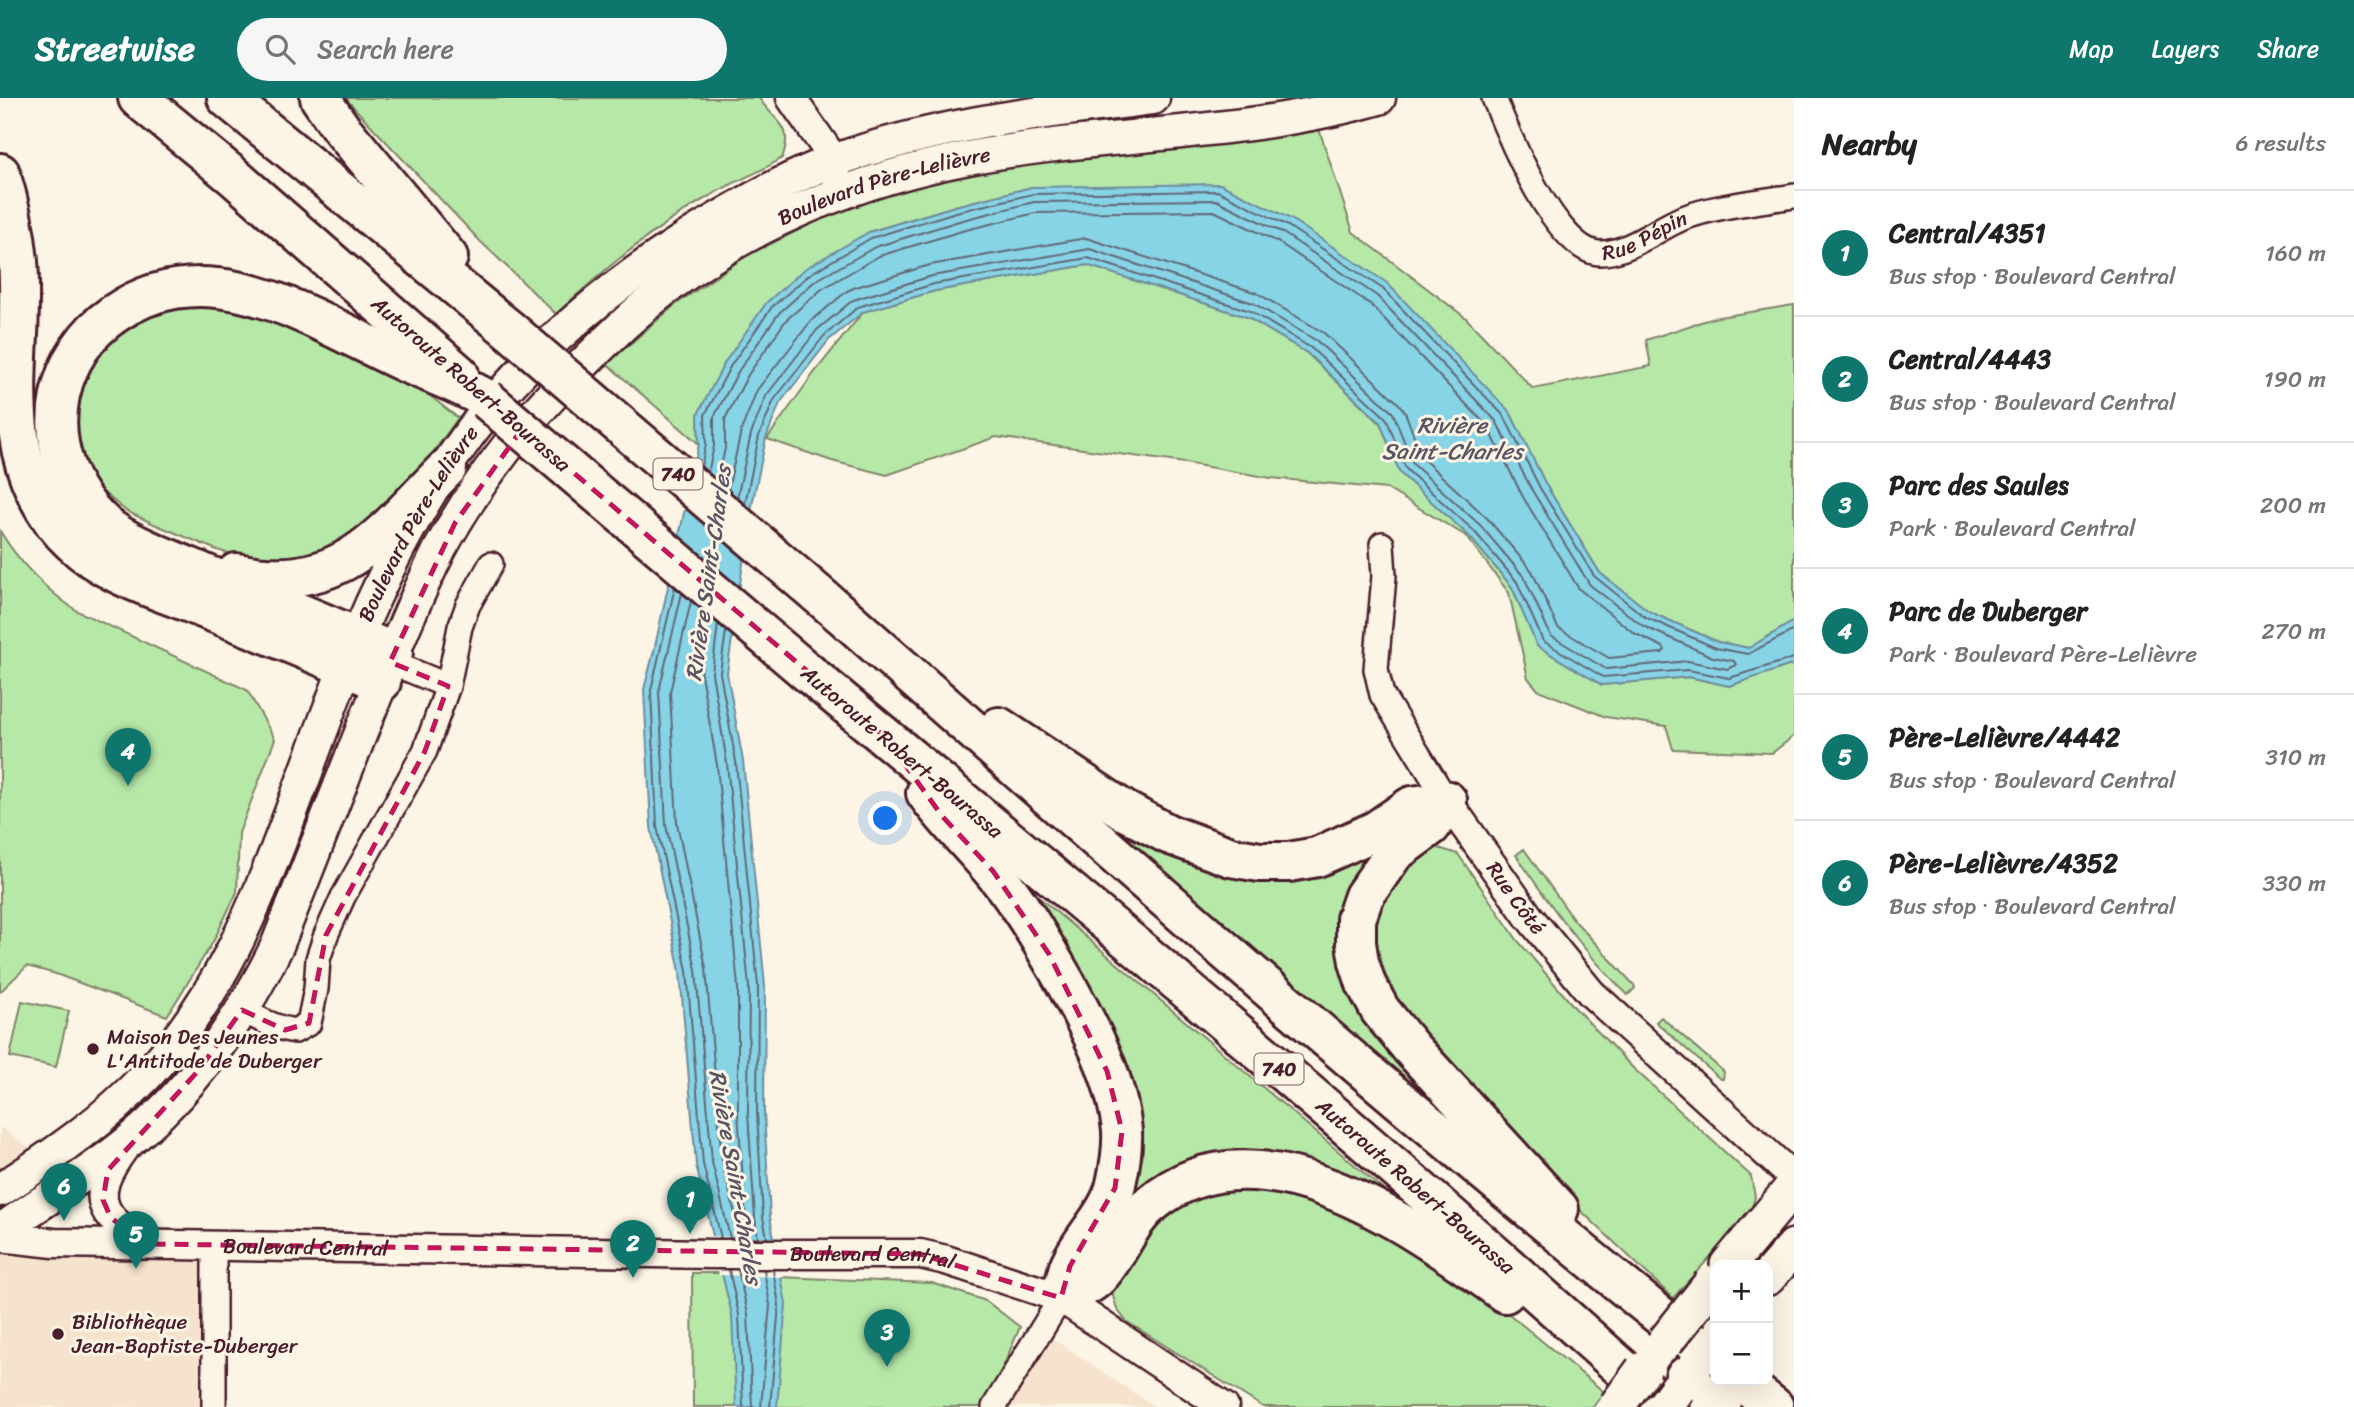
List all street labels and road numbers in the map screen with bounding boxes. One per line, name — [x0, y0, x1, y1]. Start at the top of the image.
street label: Boulevard Père-Lelièvre — [771, 135, 994, 237]
street label: Rue Pépin — [1599, 199, 1693, 272]
street label: Autoroute Robert-Bourassa — [361, 285, 580, 482]
street label: Boulevard Père-Lelièvre — [347, 417, 489, 628]
road number: 740 — [654, 458, 702, 490]
street label: Autoroute Robert-Bourassa — [791, 655, 1012, 849]
street label: Rue Côté — [1476, 853, 1556, 944]
road number: 740 — [1254, 1054, 1304, 1085]
street label: Autoroute Robert-Bourassa — [1306, 1087, 1525, 1285]
street label: Boulevard Central — [222, 1227, 390, 1268]
street label: Boulevard Central — [790, 1235, 961, 1281]

